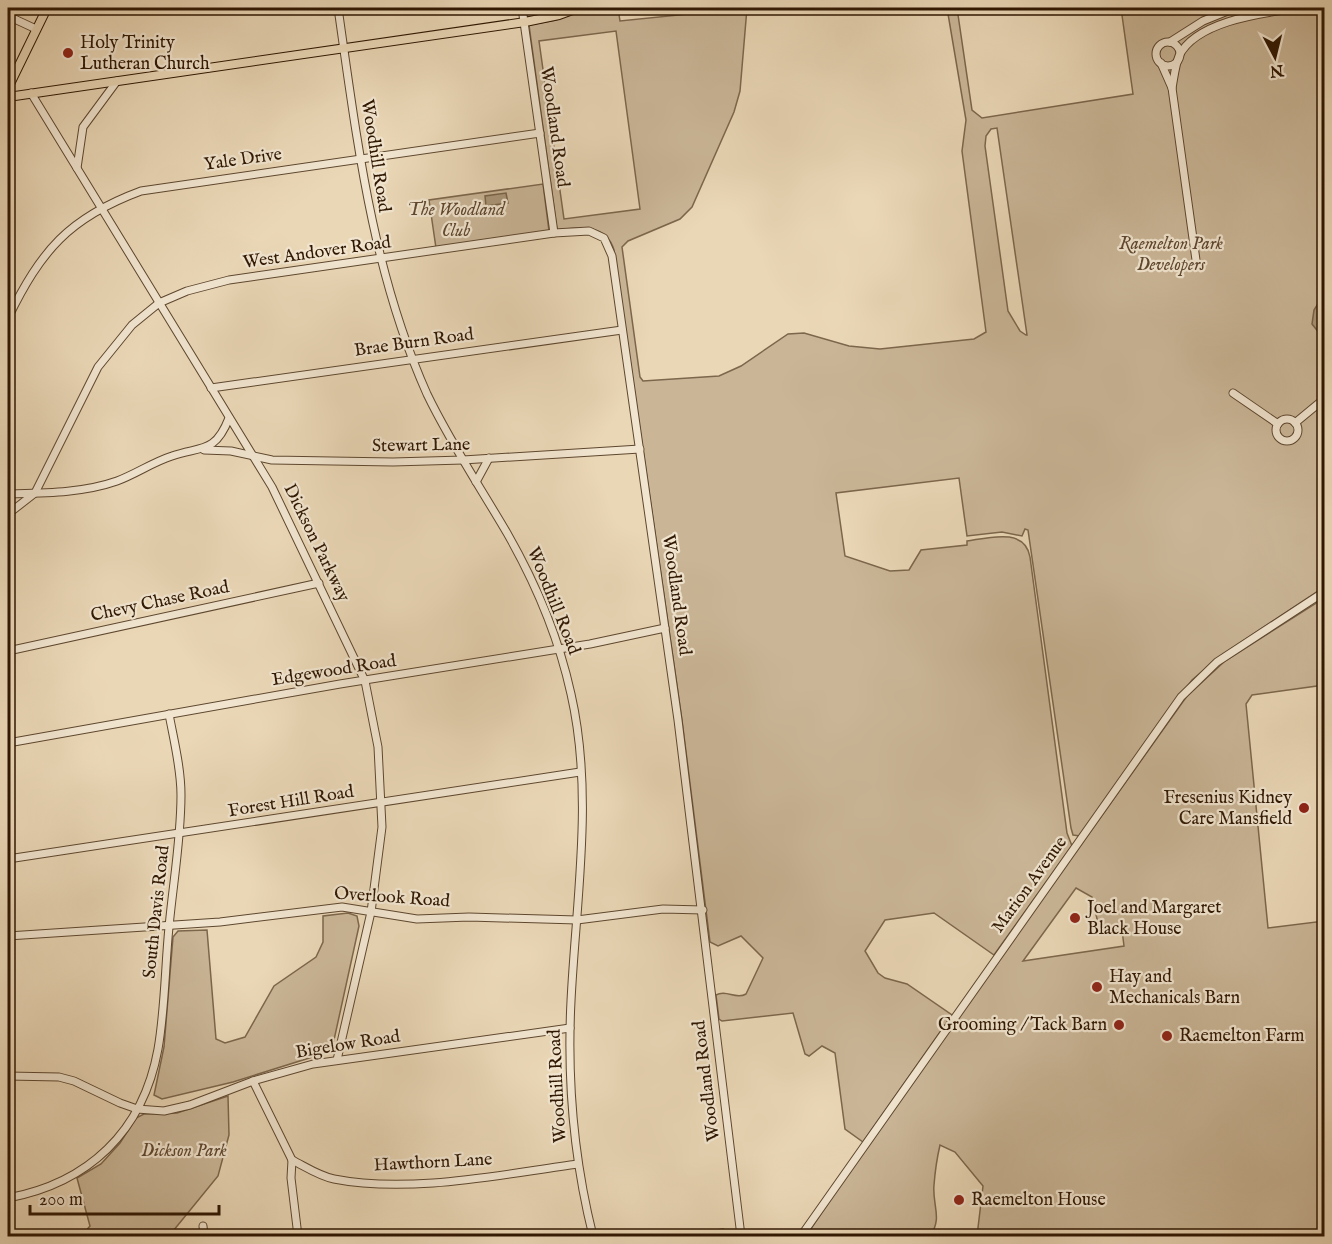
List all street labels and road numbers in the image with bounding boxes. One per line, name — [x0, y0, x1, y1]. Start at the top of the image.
street label: Woodland Road — [534, 65, 574, 189]
street label: Woodhill Road — [355, 98, 395, 215]
street label: Yale Drive — [203, 143, 283, 177]
street label: West Andover Road — [242, 231, 393, 275]
street label: Brae Burn Road — [353, 323, 476, 363]
street label: Stewart Lane — [372, 434, 470, 458]
street label: Dickson Parkway — [278, 480, 355, 606]
street label: Woodland Road — [656, 533, 696, 657]
street label: Woodhill Road — [521, 544, 585, 659]
street label: Chevy Chase Road — [89, 576, 232, 628]
street label: Edgewood Road — [270, 650, 398, 692]
street label: Forest Hill Road — [226, 781, 356, 823]
street label: Marion Avenue — [987, 832, 1073, 938]
street label: South Davis Road — [139, 844, 175, 980]
street label: Overlook Road — [333, 882, 451, 914]
street label: Woodland Road — [688, 1019, 726, 1143]
street label: Bigelow Road — [294, 1025, 402, 1065]
street label: Woodhill Road — [544, 1028, 572, 1144]
street label: Hawthorn Lane — [373, 1148, 493, 1178]

